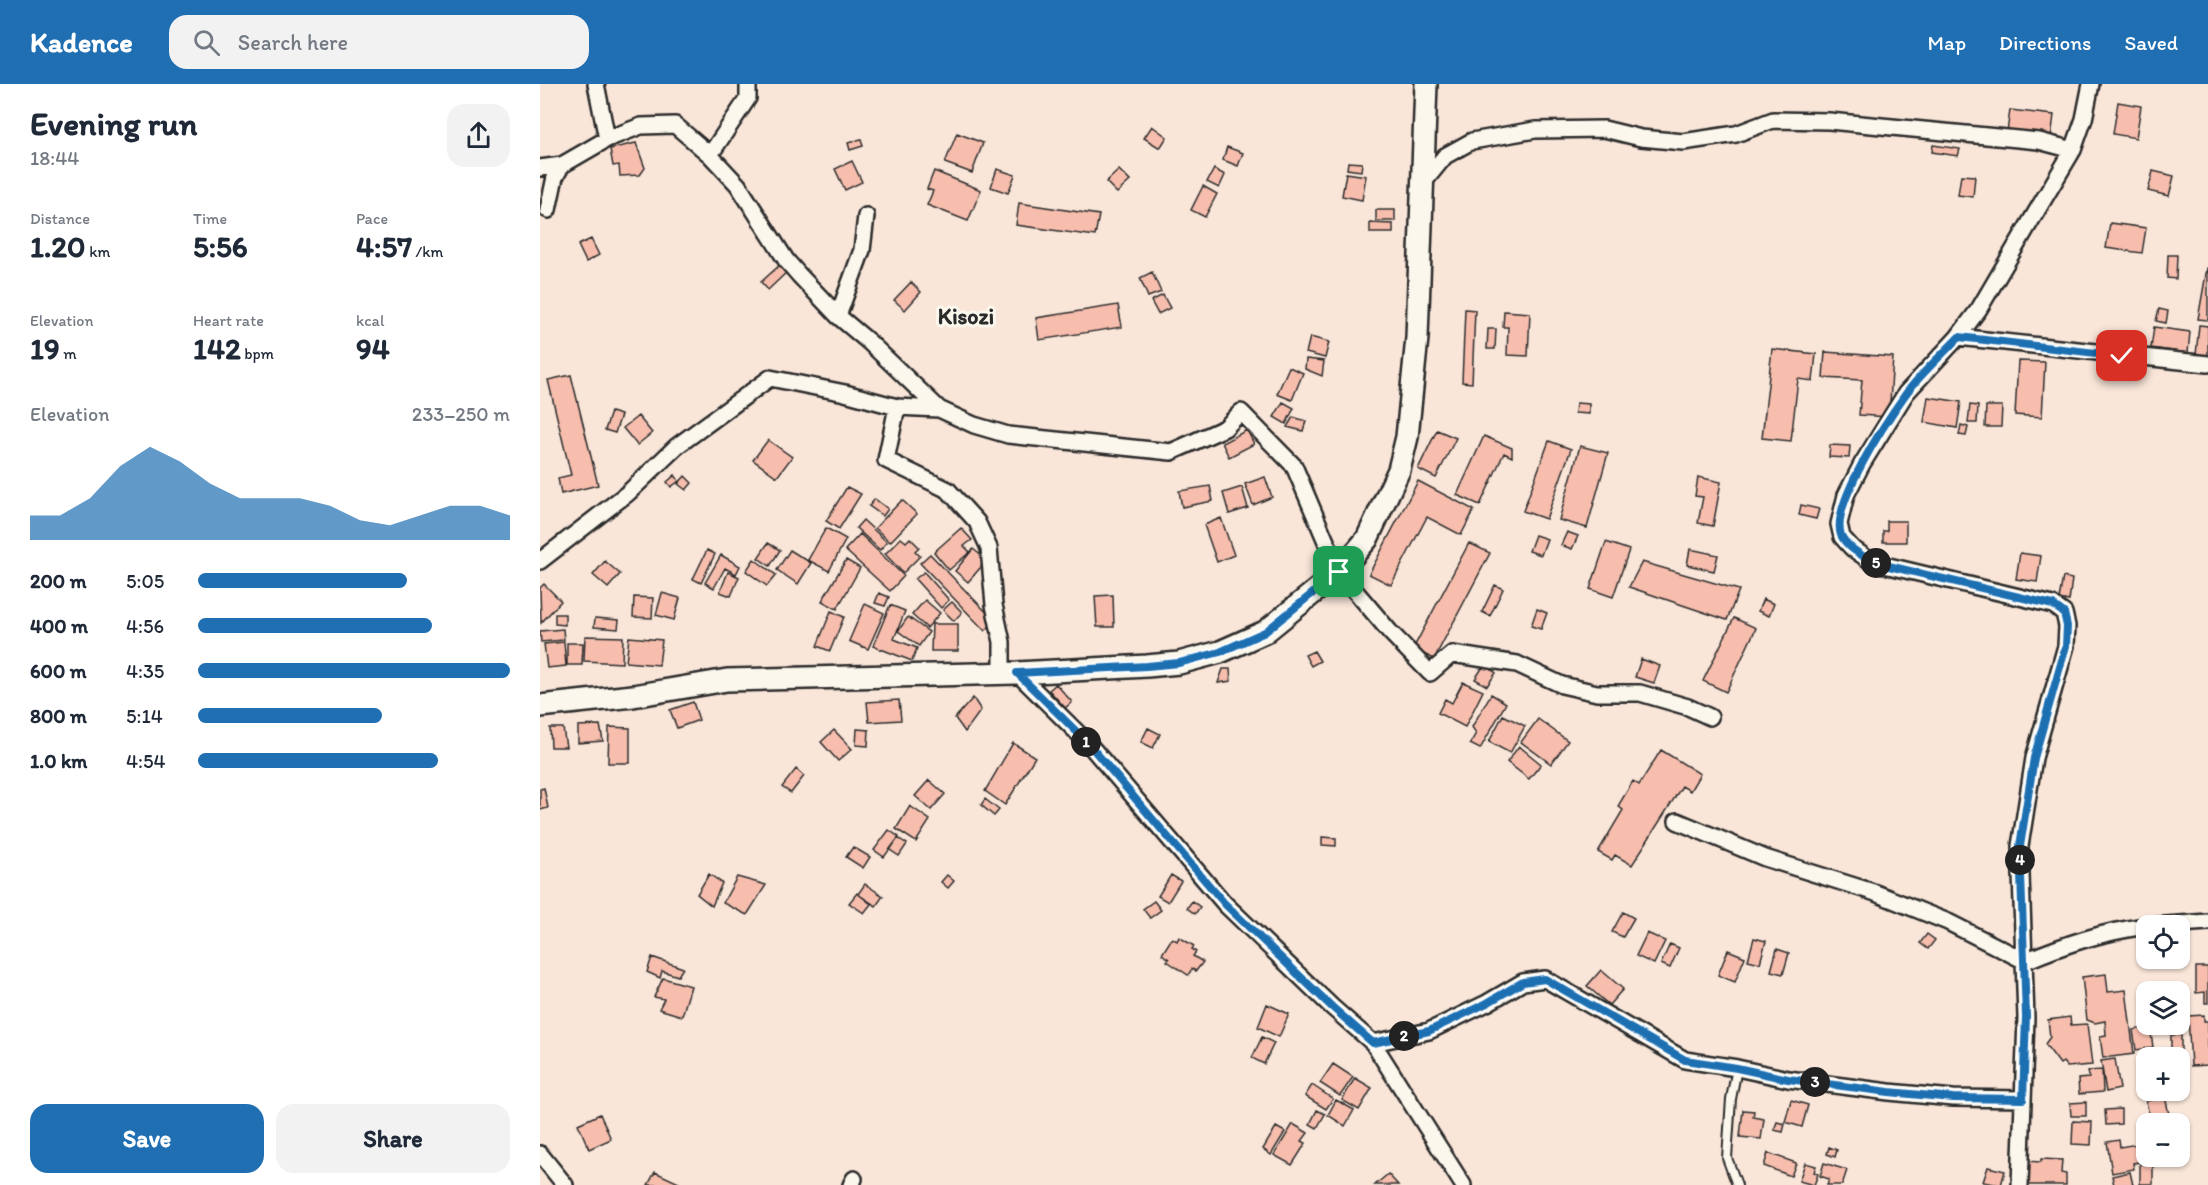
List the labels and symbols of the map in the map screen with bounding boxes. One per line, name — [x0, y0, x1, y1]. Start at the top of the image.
district label: Kisozi — [938, 303, 994, 330]
pin — [2096, 330, 2147, 381]
pin — [1313, 546, 1364, 597]
pin: 5 — [1861, 548, 1891, 578]
pin: 1 — [1071, 727, 1101, 757]
pin: 4 — [2005, 845, 2035, 875]
pin: 2 — [1389, 1021, 1419, 1051]
pin: 3 — [1800, 1067, 1830, 1097]

